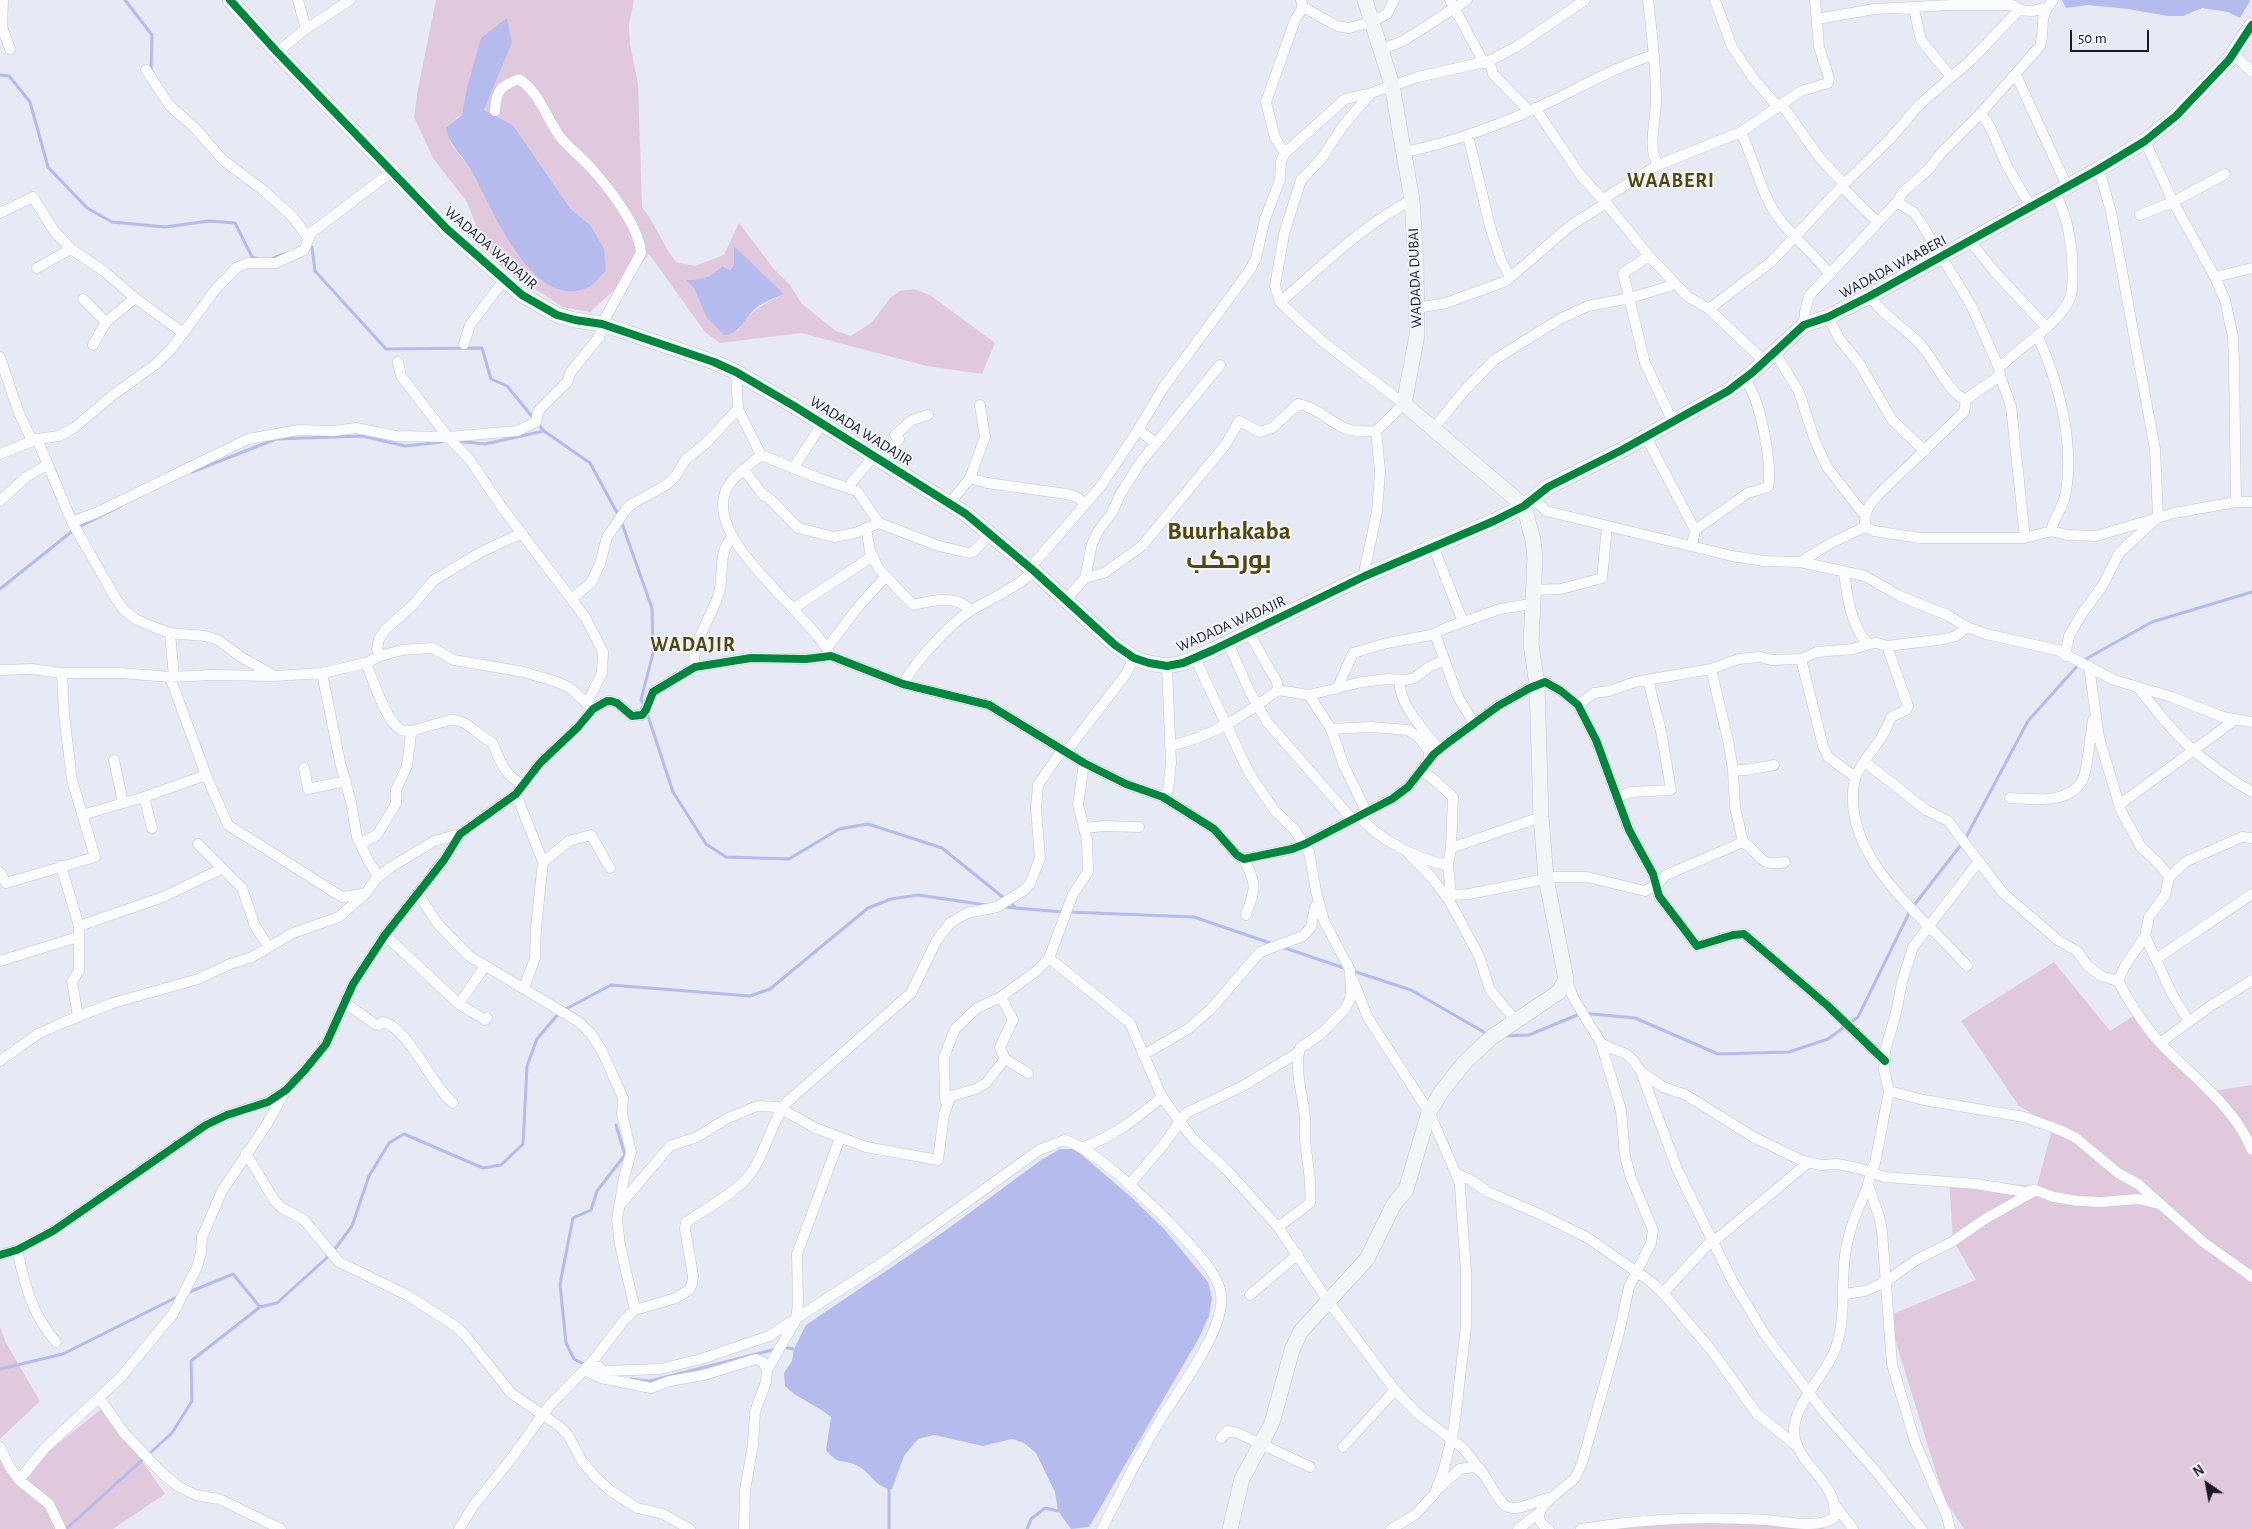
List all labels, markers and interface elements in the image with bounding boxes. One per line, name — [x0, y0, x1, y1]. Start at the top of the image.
scale bar — [2072, 20, 2151, 52]
text: 50 m — [2078, 31, 2107, 46]
district label: WAABERI — [1626, 169, 1716, 193]
street label: WADADA WADAJIR — [441, 203, 541, 293]
street label: WADADA DUBAI — [1404, 228, 1426, 328]
street label: WADADA WAABERI — [1836, 231, 1950, 303]
street label: WADADA WADAJIR — [806, 392, 916, 470]
district label: Buurhakaba بورحكب — [1167, 516, 1291, 575]
street label: WADADA WADAJIR — [1174, 592, 1288, 656]
district label: WADAJIR — [649, 633, 737, 657]
north arrow — [2182, 1459, 2232, 1509]
text: N — [2191, 1463, 2207, 1480]

